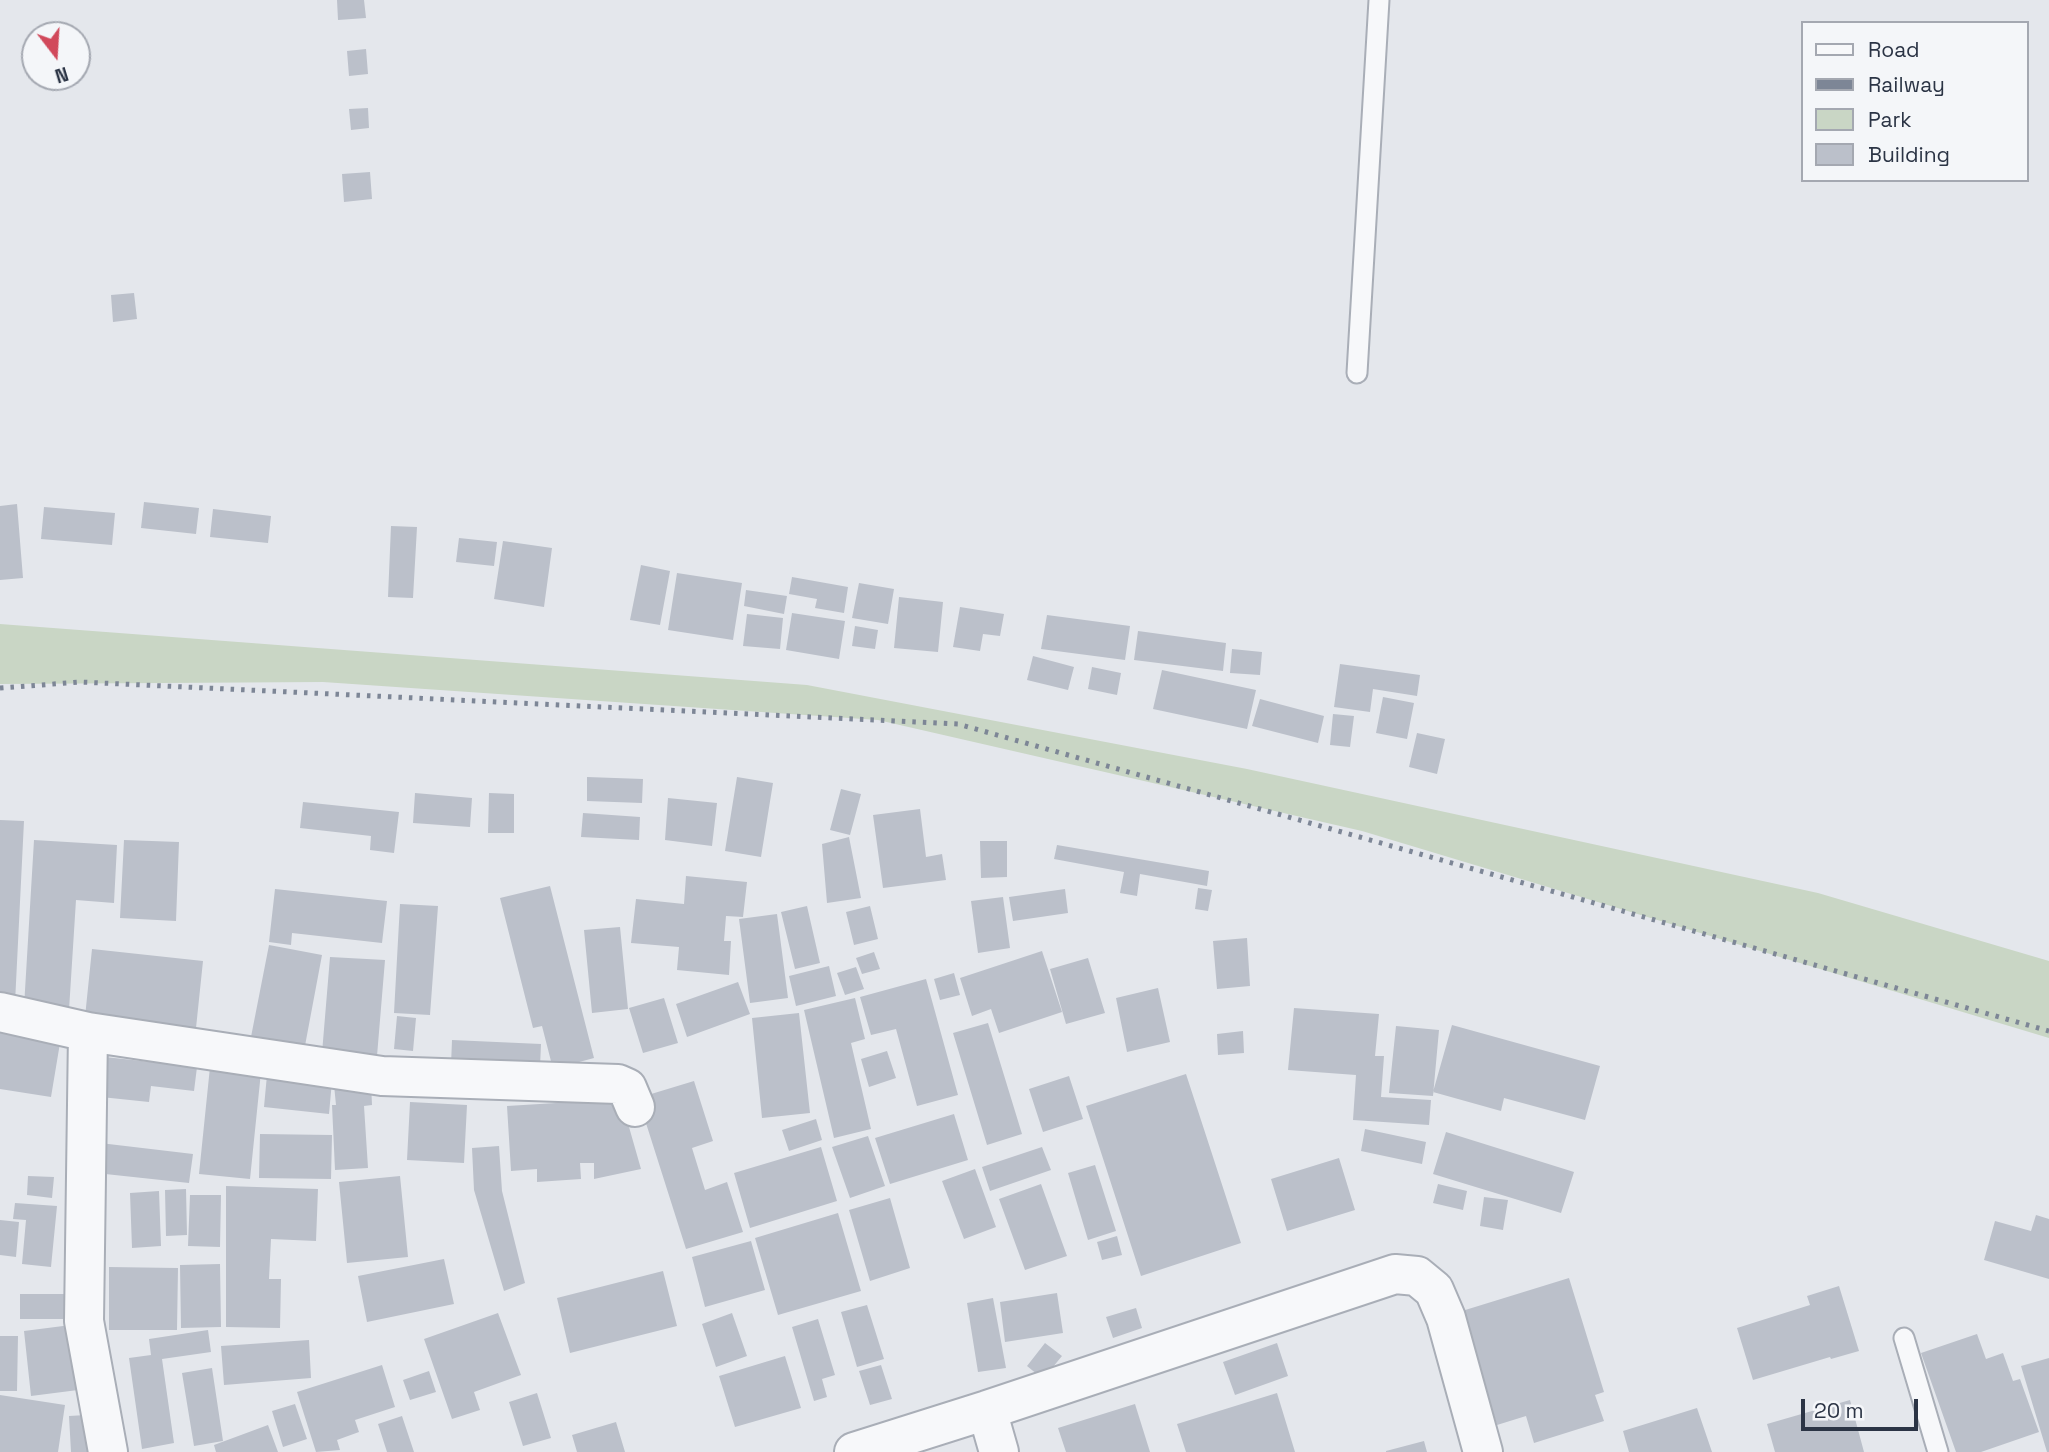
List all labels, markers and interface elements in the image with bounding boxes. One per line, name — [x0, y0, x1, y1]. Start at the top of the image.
north arrow — [21, 21, 91, 91]
legend — [1800, 21, 2028, 182]
text: Road — [1868, 36, 1920, 63]
text: N — [52, 61, 71, 88]
text: Railway — [1868, 71, 1945, 98]
text: Park — [1868, 106, 1912, 133]
text: Building — [1868, 141, 1950, 168]
scale bar — [1804, 1386, 1921, 1430]
text: 20 m — [1814, 1397, 1864, 1424]

